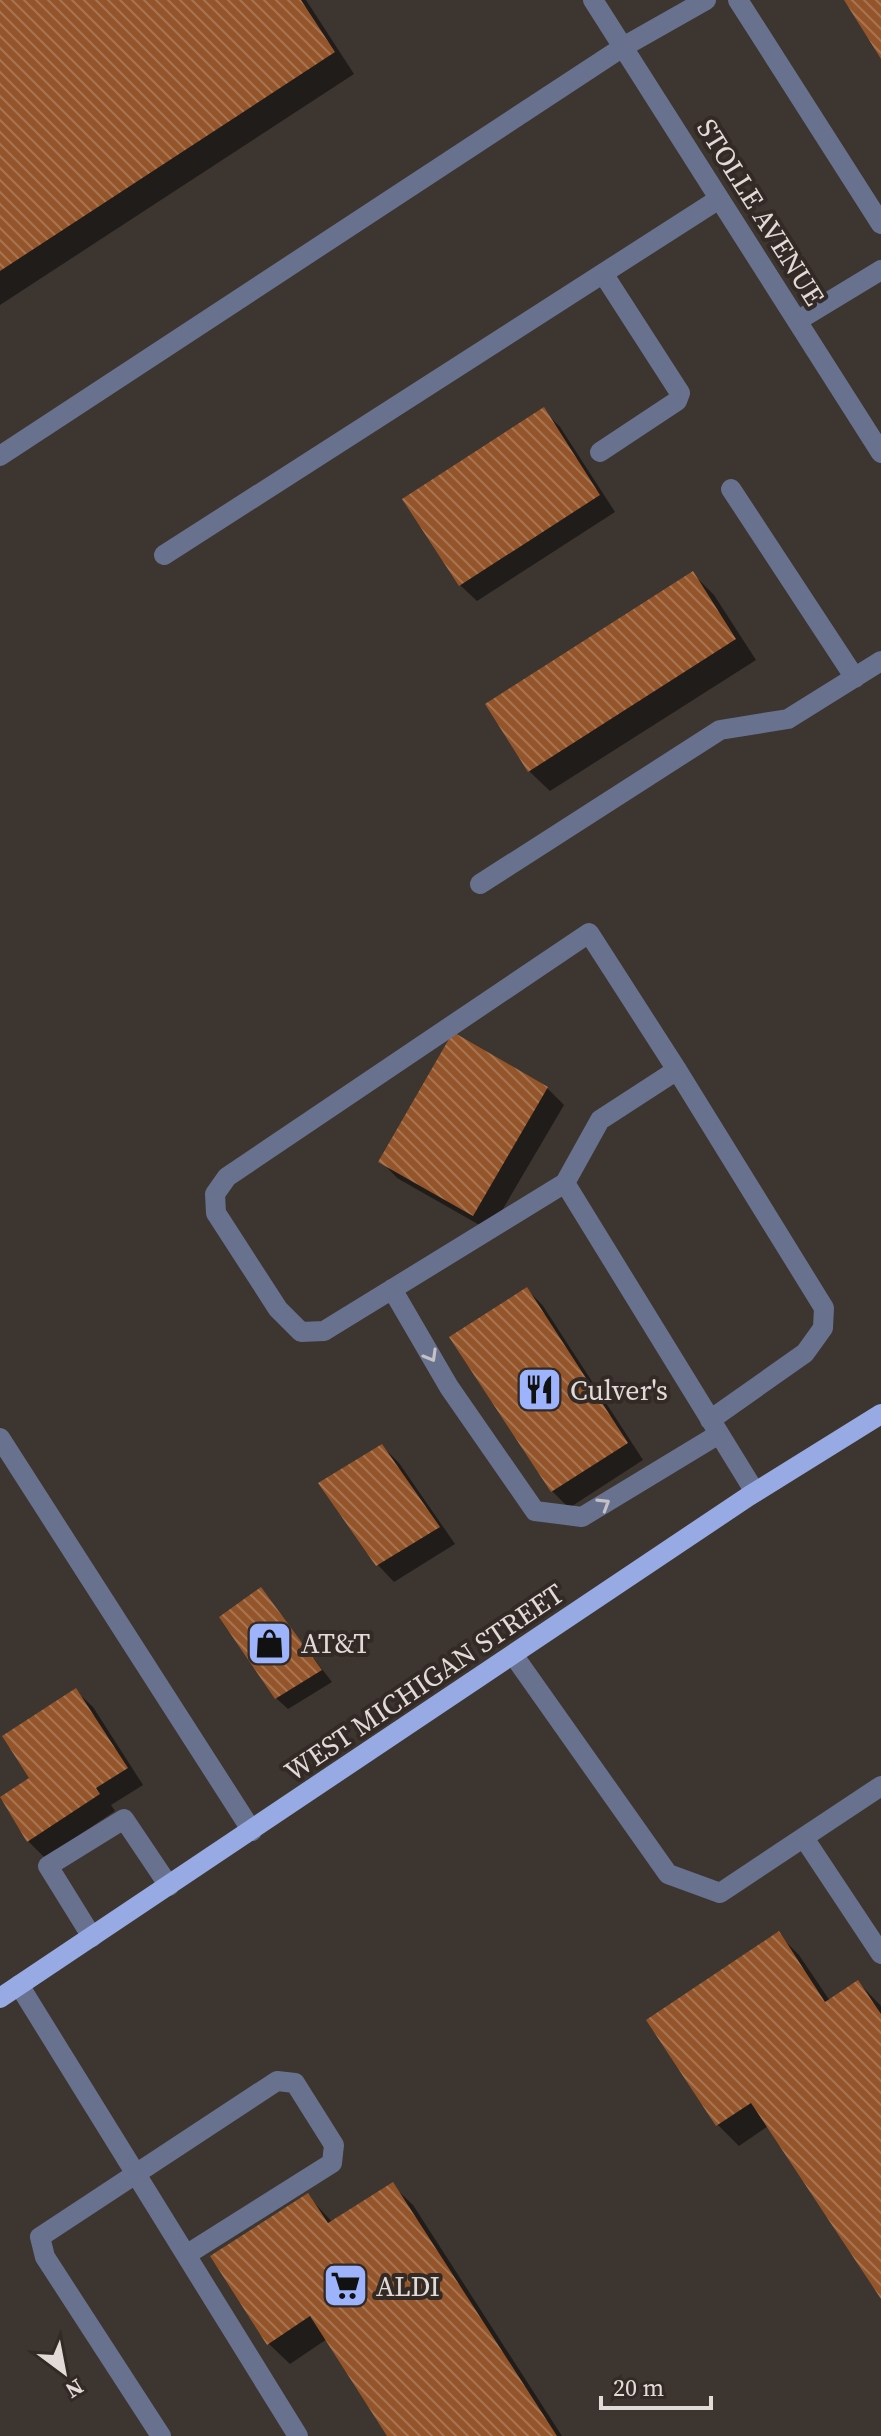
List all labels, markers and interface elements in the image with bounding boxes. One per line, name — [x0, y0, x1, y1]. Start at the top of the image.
street label: STOLLE AVENUE — [688, 111, 834, 313]
one-way arrow — [422, 1347, 437, 1362]
restaurant icon: Culver's — [515, 1366, 563, 1414]
place label: Culver's — [570, 1371, 668, 1409]
one-way arrow — [595, 1498, 610, 1513]
street label: WEST MICHIGAN STREET — [277, 1574, 571, 1790]
shop icon: AT&T — [246, 1619, 294, 1667]
place label: AT&T — [301, 1624, 370, 1662]
supermarket icon: ALDI — [321, 2262, 369, 2310]
place label: ALDI — [376, 2267, 440, 2305]
north arrow — [24, 2332, 104, 2412]
scale bar — [601, 2360, 711, 2410]
text: 20 m — [613, 2371, 664, 2404]
text: N — [60, 2372, 89, 2406]

